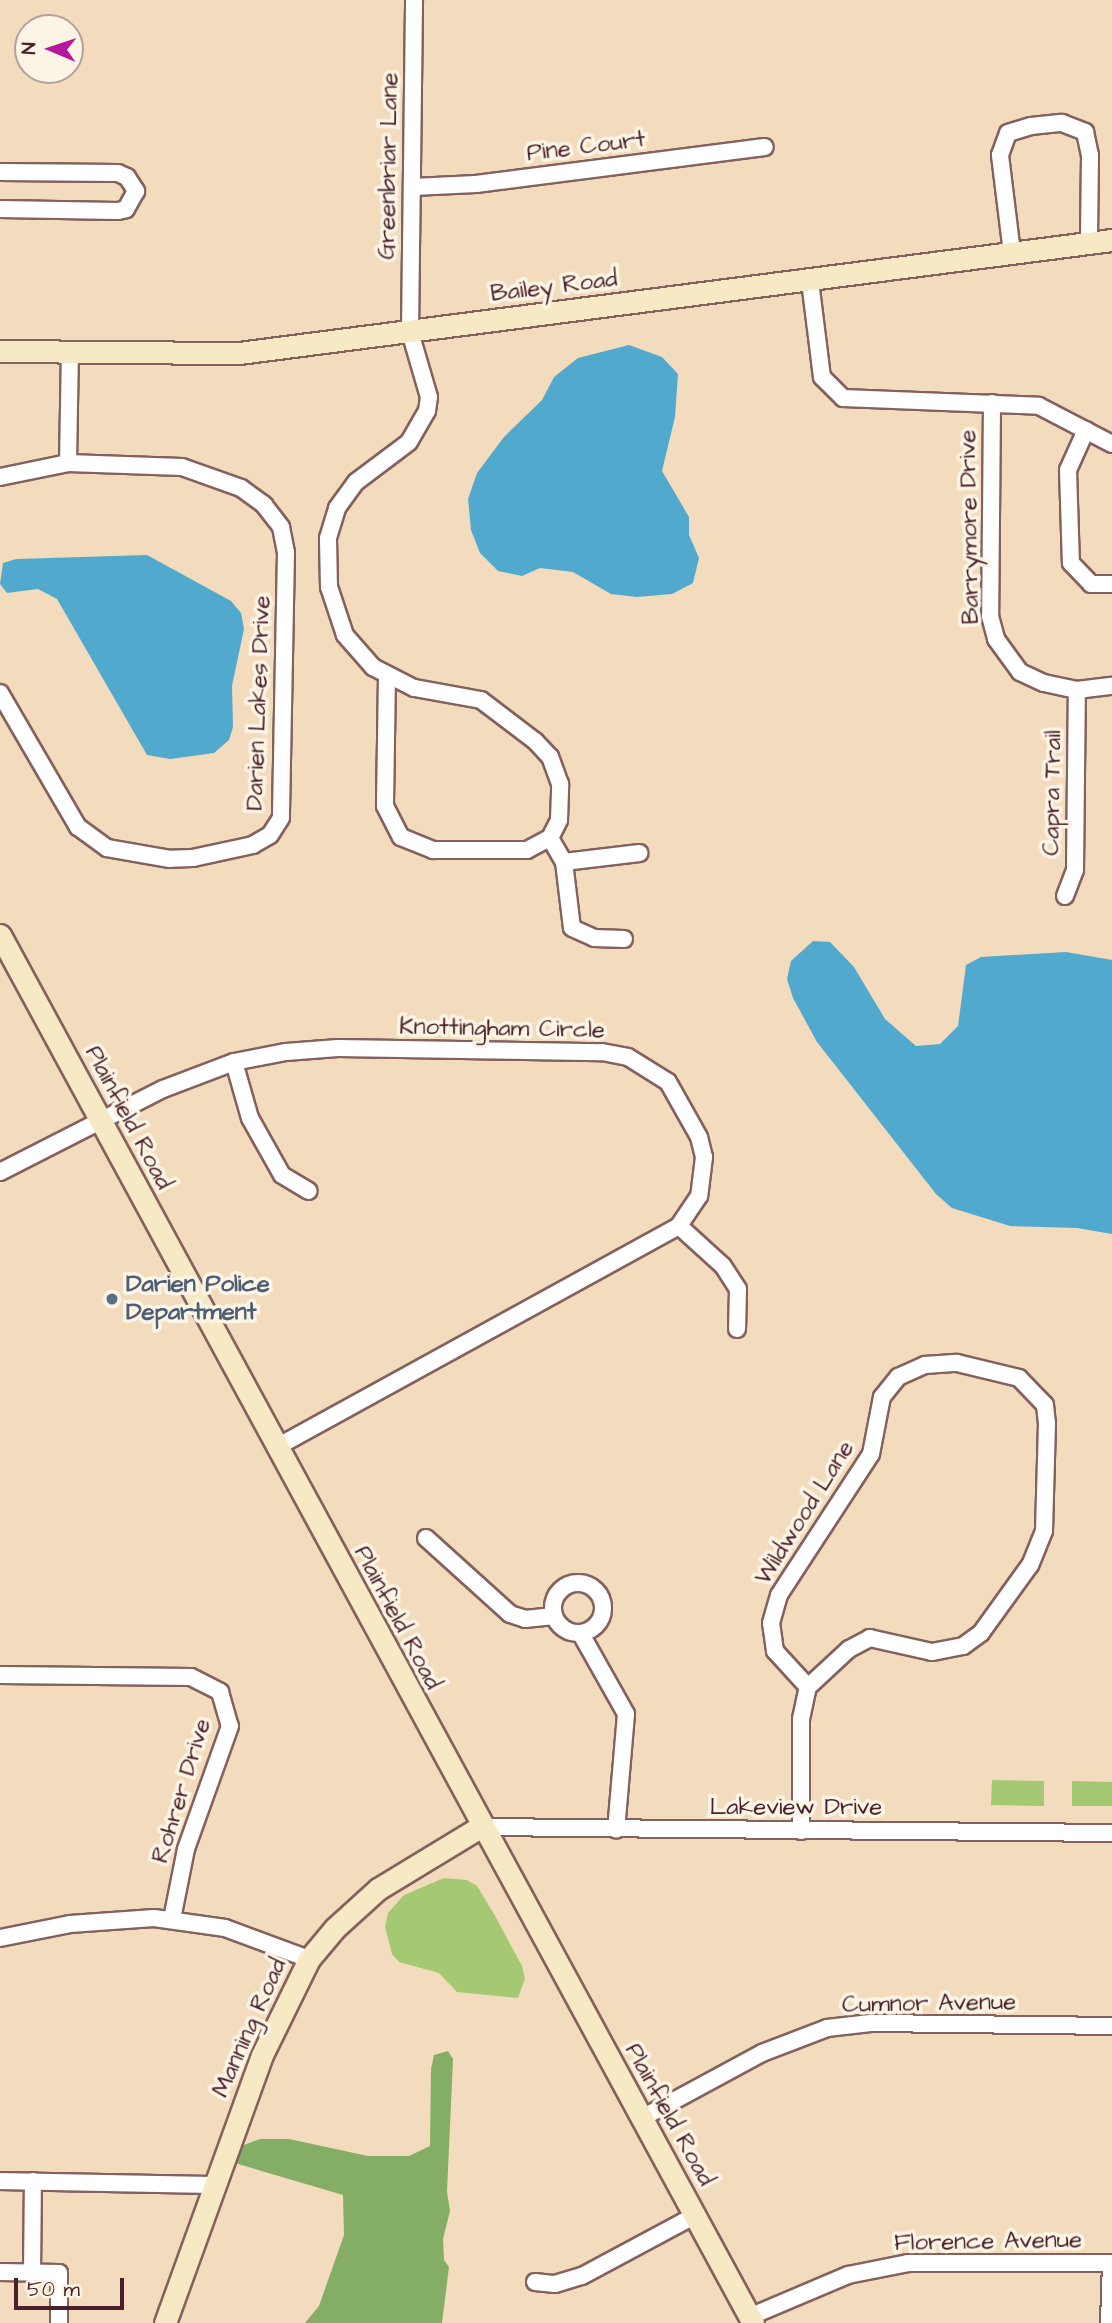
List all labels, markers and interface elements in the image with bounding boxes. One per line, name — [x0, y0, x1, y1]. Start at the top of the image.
north arrow — [14, 14, 84, 84]
text: N — [16, 42, 43, 55]
street label: Greenbriar Lane — [373, 72, 405, 260]
street label: Pine Court — [525, 125, 647, 169]
street label: Bailey Road — [489, 265, 619, 309]
street label: Barrymore Drive — [954, 429, 986, 625]
street label: Darien Lakes Drive — [241, 595, 277, 811]
street label: Capra Trail — [1038, 730, 1068, 856]
street label: Knottingham Circle — [399, 1013, 605, 1045]
street label: Plainfield Road — [78, 1041, 178, 1195]
place label: Darien Police Department — [126, 1271, 270, 1327]
marker: Darien Police Department — [104, 1291, 120, 1307]
street label: Wildwood Lane — [749, 1436, 861, 1590]
street label: Plainfield Road — [347, 1541, 447, 1695]
street label: Rohrer Drive — [146, 1715, 218, 1867]
street label: Lakeview Drive — [710, 1794, 882, 1822]
street label: Manning Road — [207, 1954, 293, 2102]
street label: Cumnor Avenue — [842, 1988, 1016, 2020]
street label: Plainfield Road — [618, 2039, 720, 2191]
street label: Florence Avenue — [894, 2226, 1082, 2258]
scale bar — [18, 2264, 128, 2308]
text: 50 m — [27, 2275, 80, 2304]

